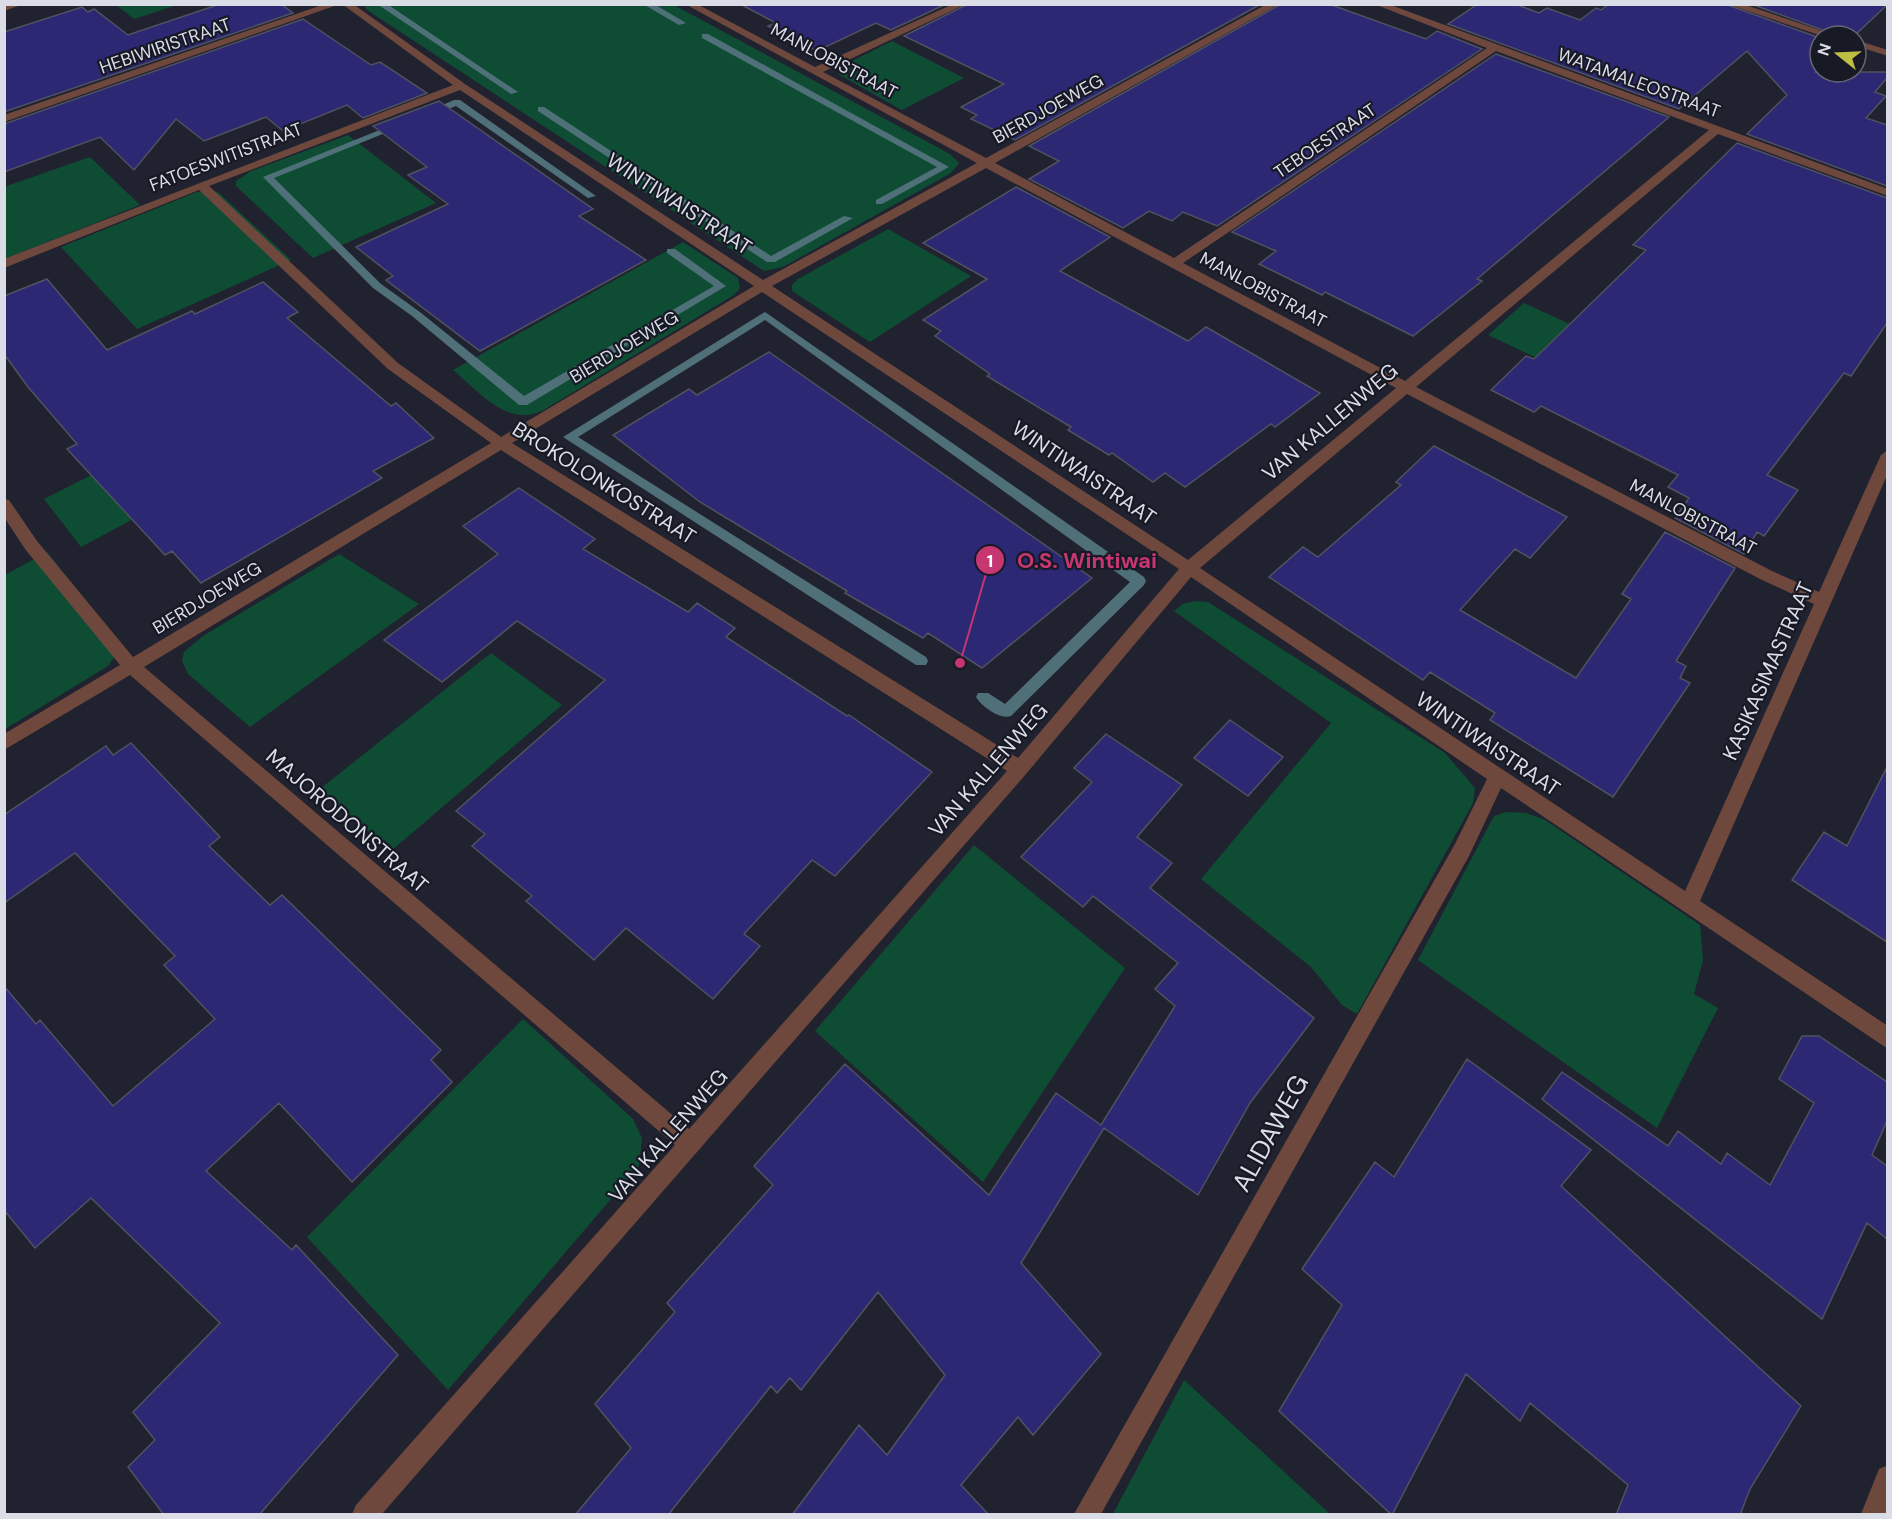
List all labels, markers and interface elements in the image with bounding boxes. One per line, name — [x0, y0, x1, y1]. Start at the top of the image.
street label: HEBIWIRISTRAAT — [96, 12, 234, 80]
street label: MANLOBISTRAAT — [766, 17, 902, 105]
north arrow — [1808, 24, 1868, 84]
text: N — [1812, 41, 1836, 58]
street label: WATAMALEOSTRAAT — [1554, 42, 1724, 124]
street label: BIERDJOEWEG — [989, 69, 1107, 149]
street label: TEBOESTRAAT — [1269, 98, 1381, 184]
street label: FATOESWITISTRAAT — [146, 117, 306, 197]
street label: WINTIWAISTRAAT — [601, 146, 757, 262]
street label: MANLOBISTRAAT — [1195, 246, 1331, 334]
street label: BIERDJOEWEG — [565, 305, 683, 389]
street label: VAN KALLENWEG — [1256, 357, 1404, 487]
street label: WINTIWAISTRAAT — [1006, 414, 1162, 532]
street label: BROKOLONKOSTRAAT — [507, 415, 701, 551]
street label: MANLOBISTRAAT — [1625, 473, 1761, 561]
callout: O.S. Wintiwai — [975, 540, 1169, 580]
text: O.S. Wintiwai — [1017, 546, 1157, 575]
text: 1 — [987, 549, 993, 573]
street label: BIERDJOEWEG — [148, 556, 266, 640]
street label: KASIKASIMASTRAAT — [1716, 577, 1820, 765]
street label: WINTIWAISTRAAT — [1410, 685, 1566, 803]
street label: VAN KALLENWEG — [922, 697, 1054, 843]
street label: MAJORODONSTRAAT — [260, 743, 434, 899]
street label: VAN KALLENWEG — [602, 1063, 734, 1209]
street label: ALIDAWEG — [1224, 1068, 1316, 1198]

